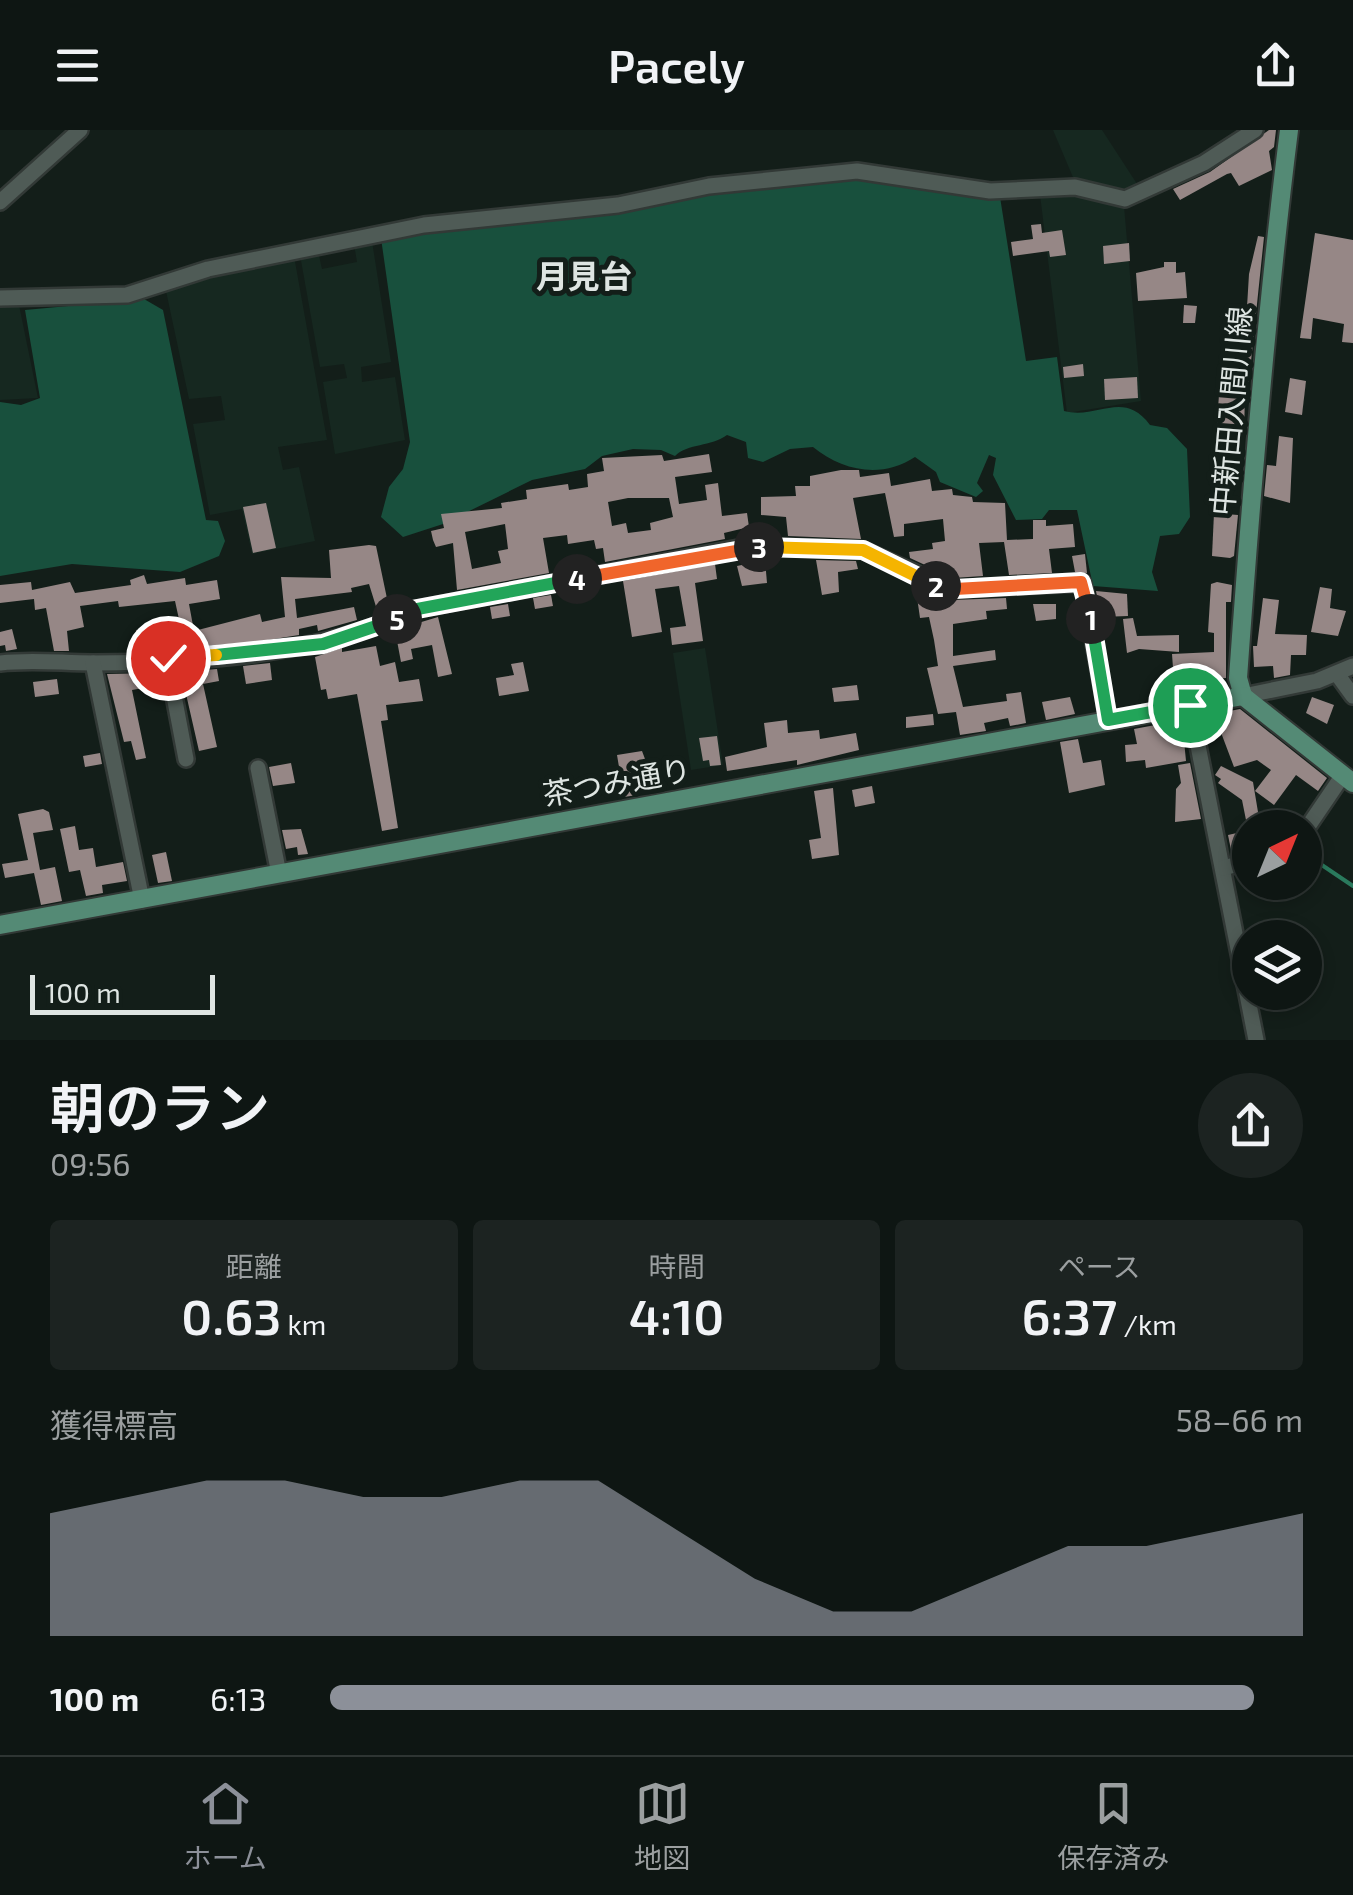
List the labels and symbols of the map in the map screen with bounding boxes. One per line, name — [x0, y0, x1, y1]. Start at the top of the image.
district label: 月見台 — [536, 256, 632, 294]
street label: 中新田入間川線 — [1203, 305, 1257, 517]
pin: 3 — [734, 522, 784, 572]
pin: 4 — [552, 554, 602, 604]
pin: 2 — [911, 561, 961, 611]
pin: 5 — [372, 594, 422, 644]
pin: 1 — [1066, 594, 1116, 644]
pin — [126, 616, 211, 701]
pin — [1148, 663, 1233, 748]
street label: 茶つみ通り — [540, 750, 694, 812]
north arrow — [1232, 810, 1322, 900]
scale bar — [30, 970, 215, 1014]

